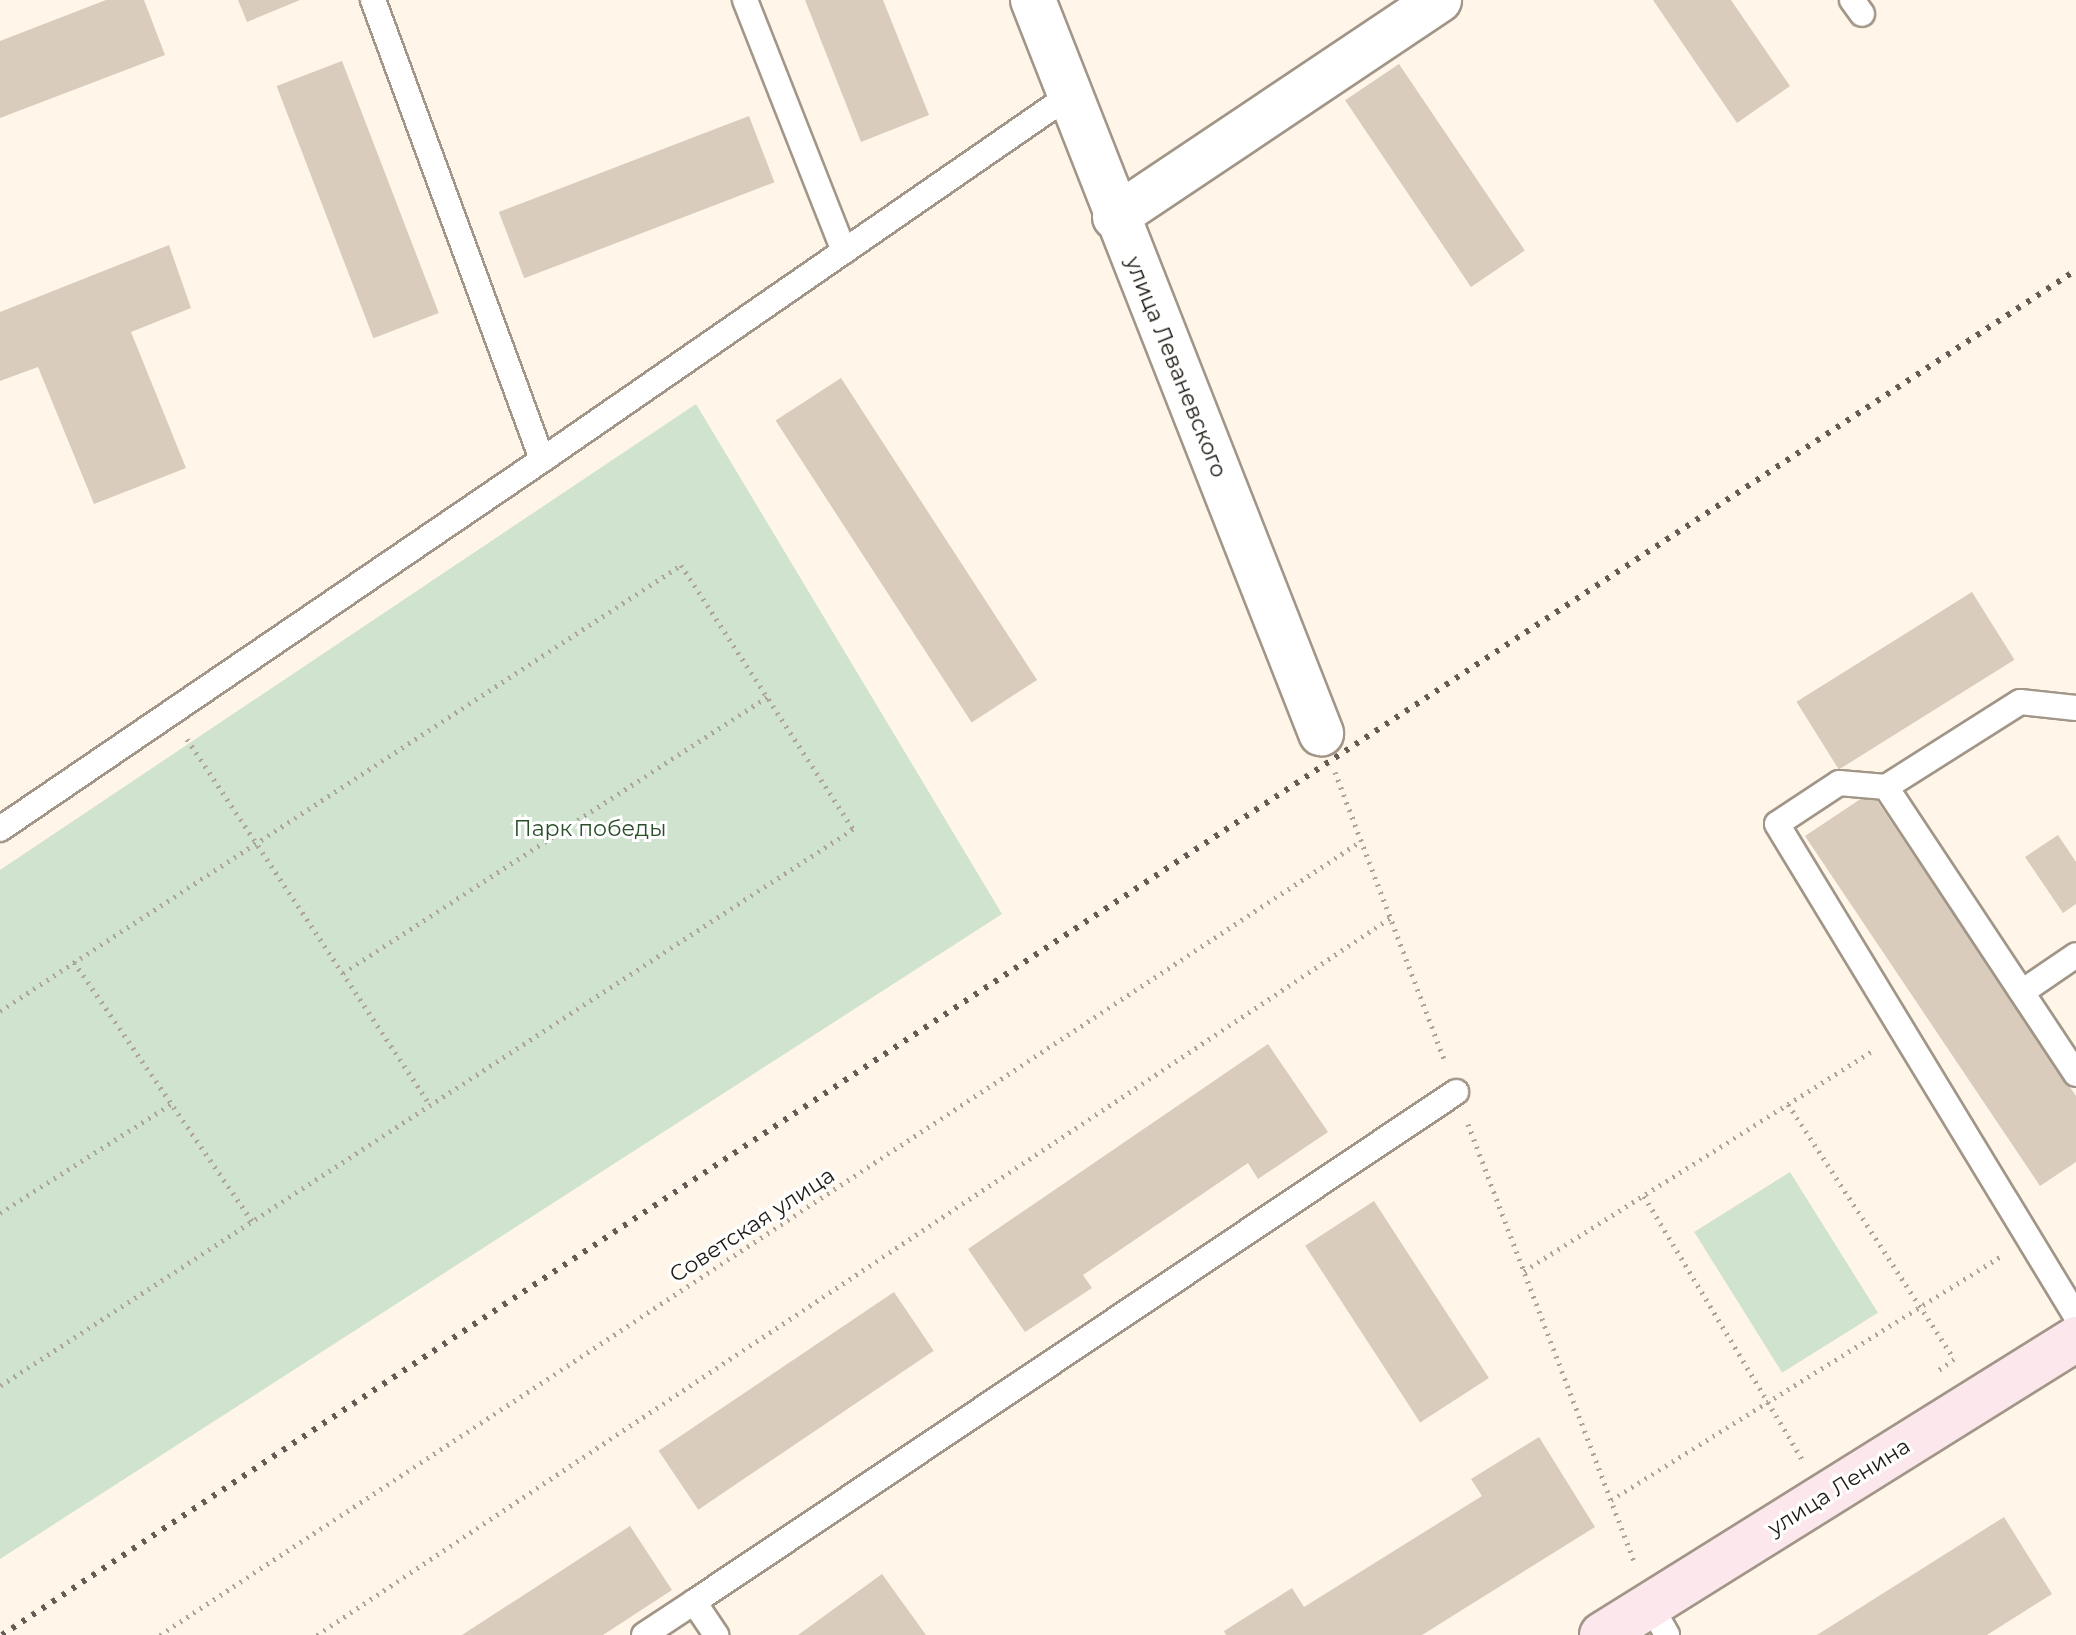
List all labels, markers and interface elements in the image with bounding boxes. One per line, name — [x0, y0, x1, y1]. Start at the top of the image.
street label: улица Леваневского — [1120, 253, 1232, 481]
park label: Парк победы — [514, 816, 666, 842]
street label: Советская улица — [665, 1162, 839, 1288]
street label: улица Ленина — [1763, 1433, 1915, 1541]

